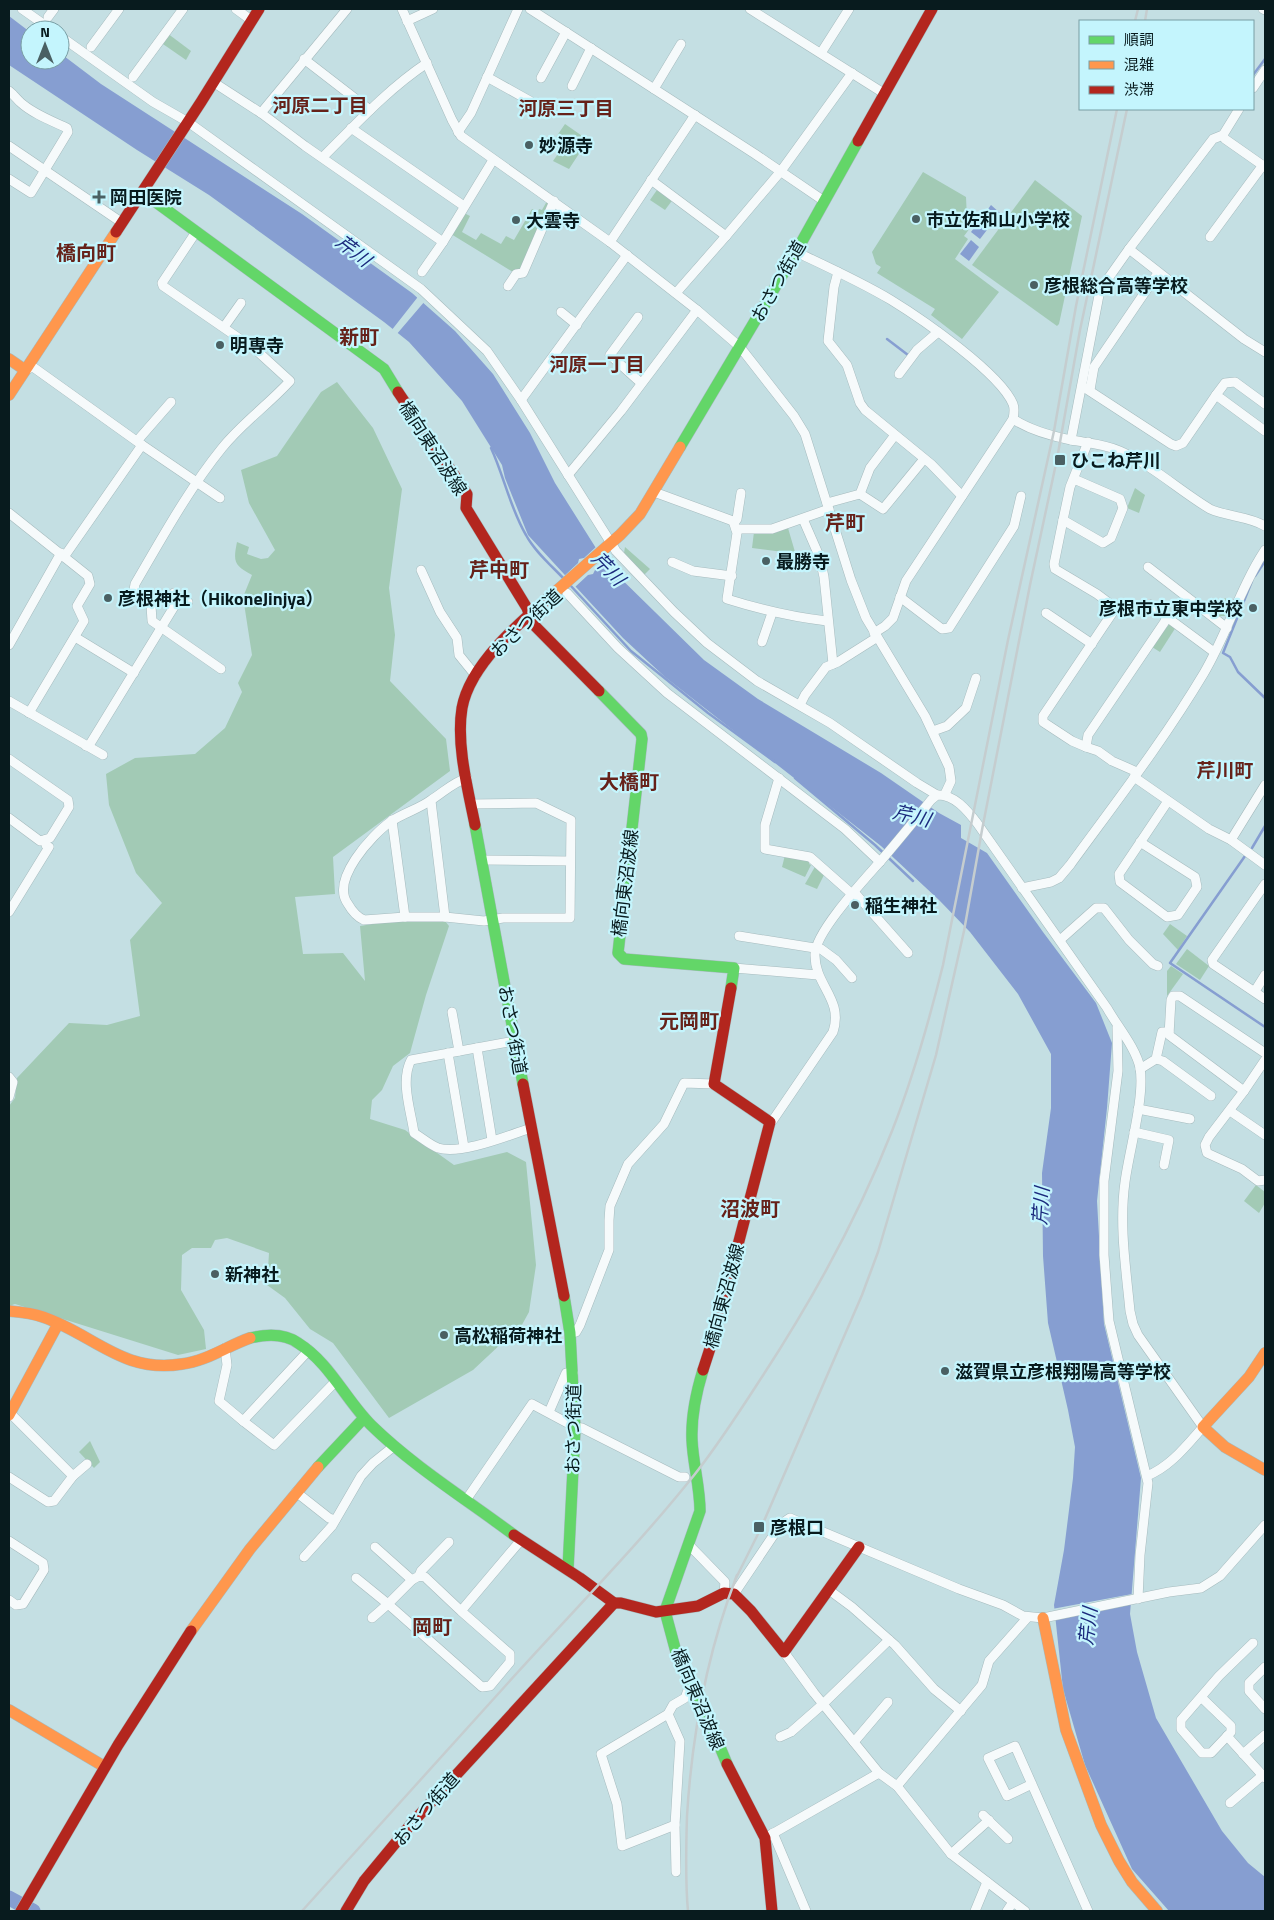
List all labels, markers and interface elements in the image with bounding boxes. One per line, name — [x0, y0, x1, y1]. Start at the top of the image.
north arrow — [20, 20, 70, 70]
legend — [1079, 20, 1254, 110]
text: N — [40, 21, 50, 42]
text: 順調 — [1124, 28, 1154, 51]
text: 混雑 — [1124, 53, 1154, 76]
text: 渋滞 — [1124, 78, 1154, 101]
district label: 河原二丁目 — [272, 90, 368, 119]
district label: 河原三丁目 — [518, 93, 614, 122]
place label: 妙源寺 — [539, 132, 593, 159]
marker: 妙源寺 — [523, 139, 535, 151]
place label: 岡田医院 — [110, 184, 182, 211]
marker: 岡田医院 — [92, 190, 106, 204]
place label: 市立佐和山小学校 — [926, 206, 1070, 233]
place label: 大雲寺 — [526, 207, 580, 234]
marker: 市立佐和山小学校 — [910, 213, 922, 225]
marker: 大雲寺 — [510, 214, 522, 226]
water label: 芹川 — [330, 227, 379, 274]
street label: おさつ街道 — [744, 235, 812, 327]
district label: 橋向町 — [56, 237, 116, 268]
place label: 彦根総合高等学校 — [1044, 272, 1188, 299]
marker: 彦根総合高等学校 — [1028, 279, 1040, 291]
district label: 新町 — [339, 321, 379, 352]
place label: 明専寺 — [230, 332, 284, 359]
marker: 明専寺 — [214, 339, 226, 351]
district label: 河原一丁目 — [549, 349, 645, 378]
street label: 橋向東沼波線 — [392, 395, 474, 501]
place label: ひこね芹川 — [1071, 447, 1161, 474]
marker: ひこね芹川 — [1053, 453, 1067, 467]
district label: 芹町 — [825, 507, 865, 538]
water label: 芹川 — [585, 544, 634, 593]
place label: 最勝寺 — [776, 548, 830, 575]
district label: 芹中町 — [469, 554, 529, 585]
marker: 最勝寺 — [760, 555, 772, 567]
street label: おさつ街道 — [484, 582, 568, 664]
place label: 彦根神社（HikoneJinjya） — [118, 585, 323, 612]
marker: 彦根神社（HikoneJinjya） — [102, 592, 114, 604]
place label: 彦根市立東中学校 — [1099, 595, 1243, 622]
marker: 彦根市立東中学校 — [1247, 602, 1259, 614]
district label: 芹川町 — [1196, 755, 1254, 784]
district label: 大橋町 — [599, 766, 659, 797]
water label: 芹川 — [890, 796, 936, 834]
street label: 橋向東沼波線 — [605, 828, 645, 938]
place label: 稲生神社 — [865, 892, 937, 919]
marker: 稲生神社 — [849, 899, 861, 911]
street label: おさつ街道 — [492, 983, 534, 1077]
district label: 元岡町 — [659, 1005, 719, 1036]
water label: 芹川 — [1024, 1184, 1056, 1226]
district label: 沼波町 — [720, 1193, 780, 1224]
street label: 橋向東沼波線 — [697, 1240, 751, 1352]
place label: 新神社 — [225, 1261, 279, 1288]
marker: 新神社 — [209, 1268, 221, 1280]
place label: 高松稲荷神社 — [454, 1322, 562, 1349]
marker: 高松稲荷神社 — [438, 1329, 450, 1341]
place label: 滋賀県立彦根翔陽高等学校 — [955, 1358, 1171, 1385]
marker: 滋賀県立彦根翔陽高等学校 — [939, 1365, 951, 1377]
street label: おさつ街道 — [559, 1384, 587, 1474]
place label: 彦根口 — [770, 1514, 824, 1541]
marker: 彦根口 — [752, 1520, 766, 1534]
water label: 芹川 — [1070, 1603, 1104, 1647]
district label: 岡町 — [412, 1611, 452, 1642]
street label: 橋向東沼波線 — [664, 1644, 732, 1754]
street label: おさつ街道 — [386, 1766, 466, 1852]

